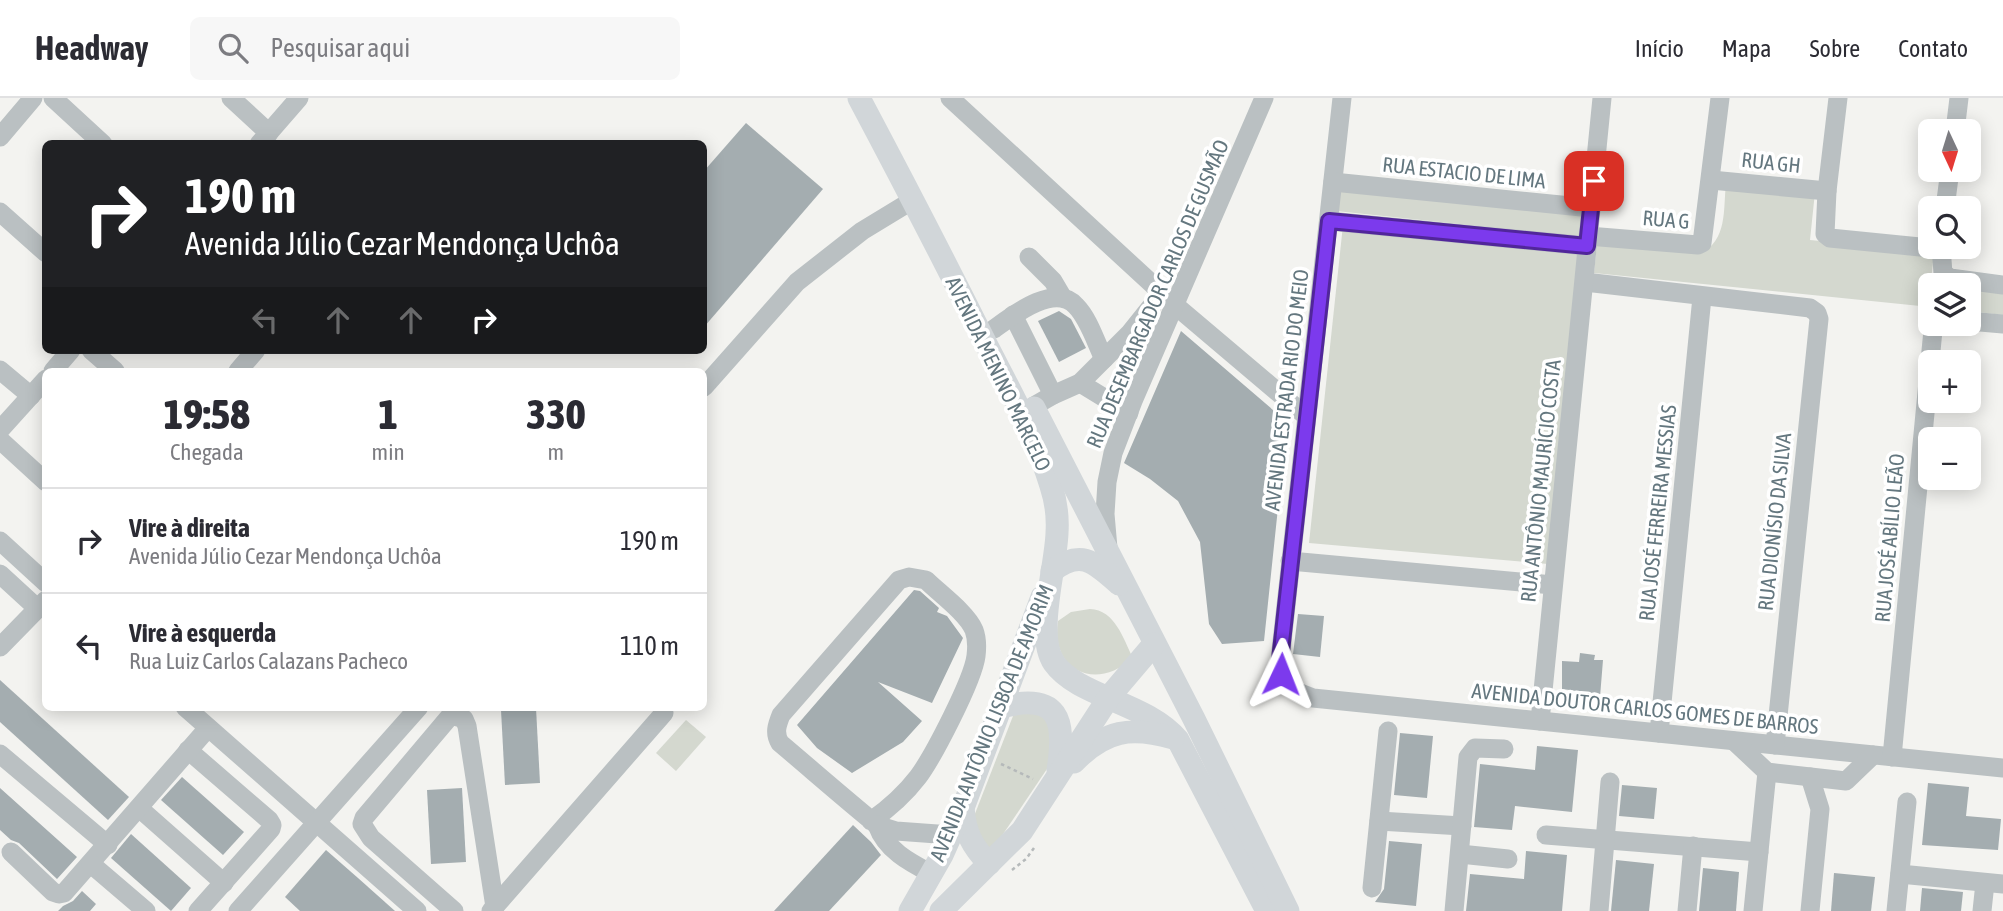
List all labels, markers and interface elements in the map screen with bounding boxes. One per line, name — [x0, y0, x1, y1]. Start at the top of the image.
search box — [190, 17, 680, 80]
text: Headway — [35, 29, 148, 67]
icon: search — [214, 29, 252, 67]
text: Pesquisar aqui — [270, 33, 410, 63]
text: Início — [1635, 35, 1684, 62]
text: Mapa — [1722, 35, 1772, 62]
text: Sobre — [1810, 35, 1860, 62]
text: Contato — [1898, 35, 1968, 62]
north arrow — [1918, 119, 1981, 182]
map controls — [1918, 119, 1981, 490]
street label: RUA DESEMBARGADOR CARLOS DE GUSMÃO — [1081, 136, 1233, 451]
street label: RUA GH — [1740, 147, 1802, 177]
pin — [1564, 151, 1624, 211]
street label: RUA ESTACIO DE LIMA — [1381, 152, 1548, 193]
icon: arrive — [1575, 162, 1613, 200]
text: 190 m — [185, 167, 296, 223]
icon: right — [70, 168, 161, 259]
button: search — [1918, 196, 1981, 259]
street label: RUA G — [1642, 205, 1691, 233]
text: Avenida Júlio Cezar Mendonça Uchôa — [185, 225, 620, 262]
street label: AVENIDA ESTRADA RIO DO MEIO — [1259, 268, 1313, 512]
street label: AVENIDA MENINO MARCELO — [941, 273, 1056, 475]
button: layers — [1918, 273, 1981, 336]
icon: left — [246, 301, 284, 339]
icon: ahead — [319, 301, 357, 339]
icon: ahead — [392, 301, 430, 339]
icon: right — [465, 301, 503, 339]
button: + — [1918, 350, 1981, 413]
street label: RUA ANTÔNIO MAURÍCIO COSTA — [1515, 358, 1565, 603]
text: 19:58 — [164, 390, 250, 438]
text: 1 — [378, 390, 398, 438]
text: 330 — [526, 390, 585, 438]
street label: RUA JOSÉ FERREIRA MESSIAS — [1634, 403, 1680, 622]
button: − — [1918, 427, 1981, 490]
street label: RUA DIONÍSIO DA SILVA — [1753, 431, 1795, 612]
text: Chegada — [170, 439, 244, 465]
text: min — [372, 439, 405, 465]
text: m — [548, 439, 564, 465]
street label: RUA JOSÉ ABÍLIO LEÃO — [1870, 452, 1908, 623]
text: Vire à direita — [129, 513, 250, 543]
icon: right — [70, 522, 108, 560]
text: 190 m — [620, 526, 679, 556]
text: Avenida Júlio Cezar Mendonça Uchôa — [129, 543, 442, 569]
street label: AVENIDA ANTÔNIO LISBOA DE AMORIM — [924, 581, 1058, 864]
text: Vire à esquerda — [129, 618, 276, 648]
icon: left — [70, 627, 108, 665]
text: 110 m — [620, 631, 679, 661]
position arrow — [1244, 637, 1318, 711]
text: Rua Luiz Carlos Calazans Pacheco — [129, 648, 408, 674]
street label: AVENIDA DOUTOR CARLOS GOMES DE BARROS — [1471, 678, 1820, 738]

